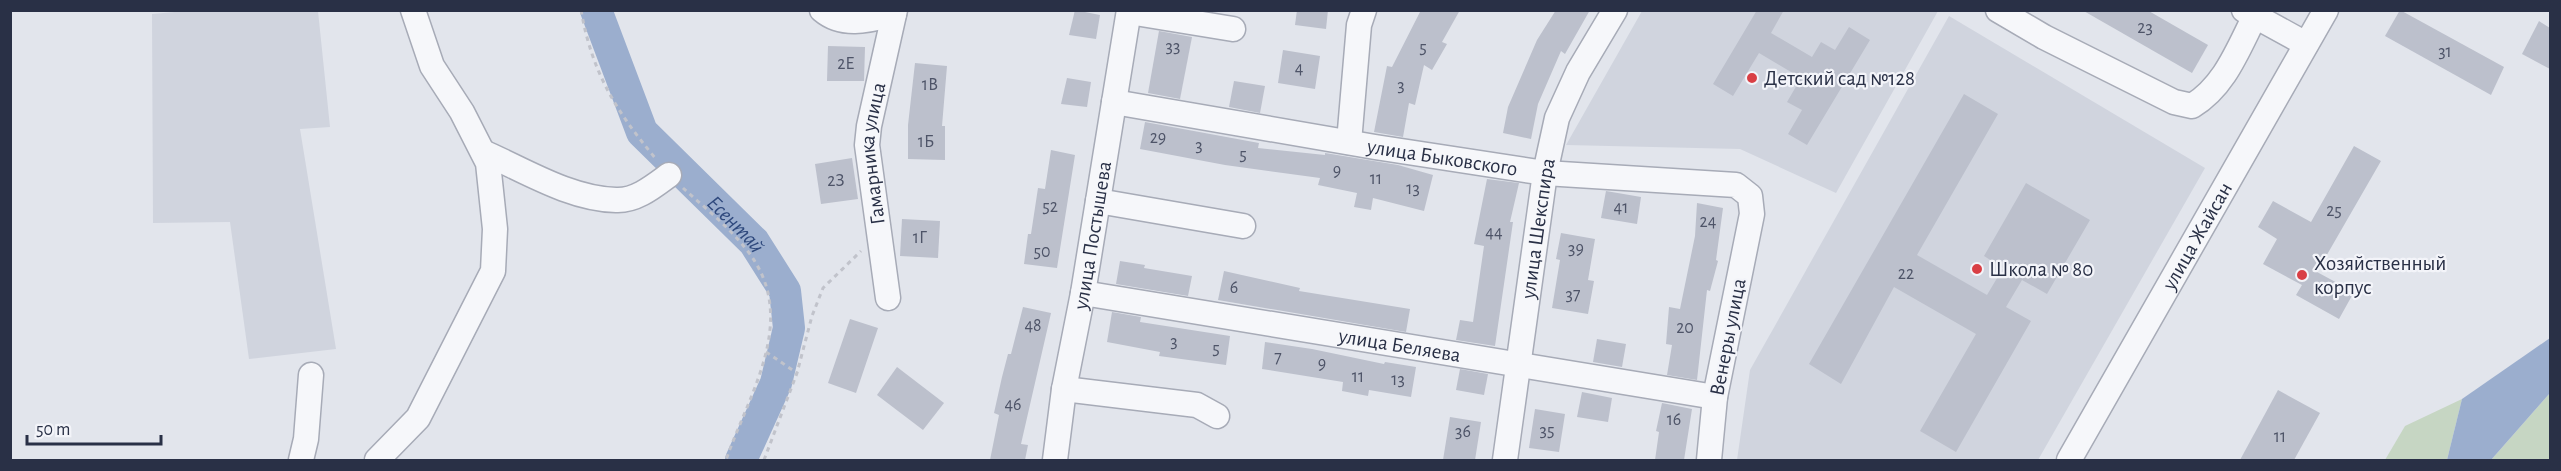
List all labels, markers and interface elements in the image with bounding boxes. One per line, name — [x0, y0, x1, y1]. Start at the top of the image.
house number: 23 — [2137, 19, 2153, 37]
house number: 33 — [1166, 38, 1180, 56]
house number: 5 — [1419, 39, 1427, 57]
house number: 31 — [2438, 43, 2452, 61]
house number: 2Е — [837, 55, 855, 73]
house number: 4 — [1295, 60, 1304, 78]
place label: Детский сад №128 — [1764, 68, 1915, 89]
marker: Детский сад №128 — [1745, 71, 1759, 85]
house number: 1В — [922, 76, 938, 94]
house number: 3 — [1397, 77, 1405, 95]
street label: Гамарника улица — [856, 80, 889, 226]
house number: 29 — [1150, 129, 1166, 147]
house number: 1Б — [918, 133, 934, 151]
street label: улица Быковского — [1365, 135, 1519, 179]
house number: 3 — [1195, 137, 1203, 155]
house number: 5 — [1239, 146, 1247, 164]
street label: улица Шекспира — [1517, 155, 1559, 301]
street label: улица Постышева — [1069, 159, 1115, 312]
house number: 9 — [1333, 162, 1341, 180]
house number: 11 — [1370, 170, 1382, 188]
house number: 2З — [827, 172, 845, 190]
street label: улица Жайсан — [2158, 179, 2236, 294]
house number: 13 — [1406, 180, 1420, 198]
water label: Есентай — [703, 191, 769, 256]
house number: 52 — [1042, 198, 1058, 216]
house number: 41 — [1614, 199, 1628, 217]
house number: 25 — [2326, 202, 2342, 220]
house number: 24 — [1700, 213, 1717, 231]
house number: 44 — [1485, 224, 1503, 242]
house number: 1Г — [913, 229, 927, 247]
house number: 39 — [1568, 240, 1584, 258]
house number: 50 — [1033, 243, 1051, 261]
place label: Хозяйственный корпус — [2314, 253, 2446, 298]
place label: Школа № 80 — [1989, 259, 2093, 280]
marker: Школа № 80 — [1970, 262, 1984, 276]
house number: 22 — [1898, 265, 1914, 283]
marker: Хозяйственный корпус — [2295, 268, 2309, 282]
street label: Венеры улица — [1706, 276, 1750, 397]
house number: 6 — [1230, 279, 1238, 297]
house number: 37 — [1566, 286, 1580, 304]
house number: 48 — [1024, 317, 1042, 335]
house number: 20 — [1676, 319, 1694, 337]
street label: улица Беляева — [1336, 325, 1463, 366]
house number: 3 — [1170, 333, 1178, 351]
house number: 5 — [1212, 340, 1220, 358]
house number: 7 — [1274, 349, 1282, 367]
house number: 9 — [1318, 355, 1326, 373]
house number: 11 — [1352, 368, 1364, 386]
house number: 13 — [1391, 371, 1405, 389]
house number: 46 — [1004, 396, 1022, 414]
scale bar — [27, 408, 160, 446]
house number: 16 — [1667, 411, 1681, 429]
text: 50 m — [36, 421, 70, 439]
house number: 35 — [1540, 422, 1554, 440]
house number: 36 — [1455, 423, 1471, 441]
house number: 11 — [2274, 428, 2286, 446]

